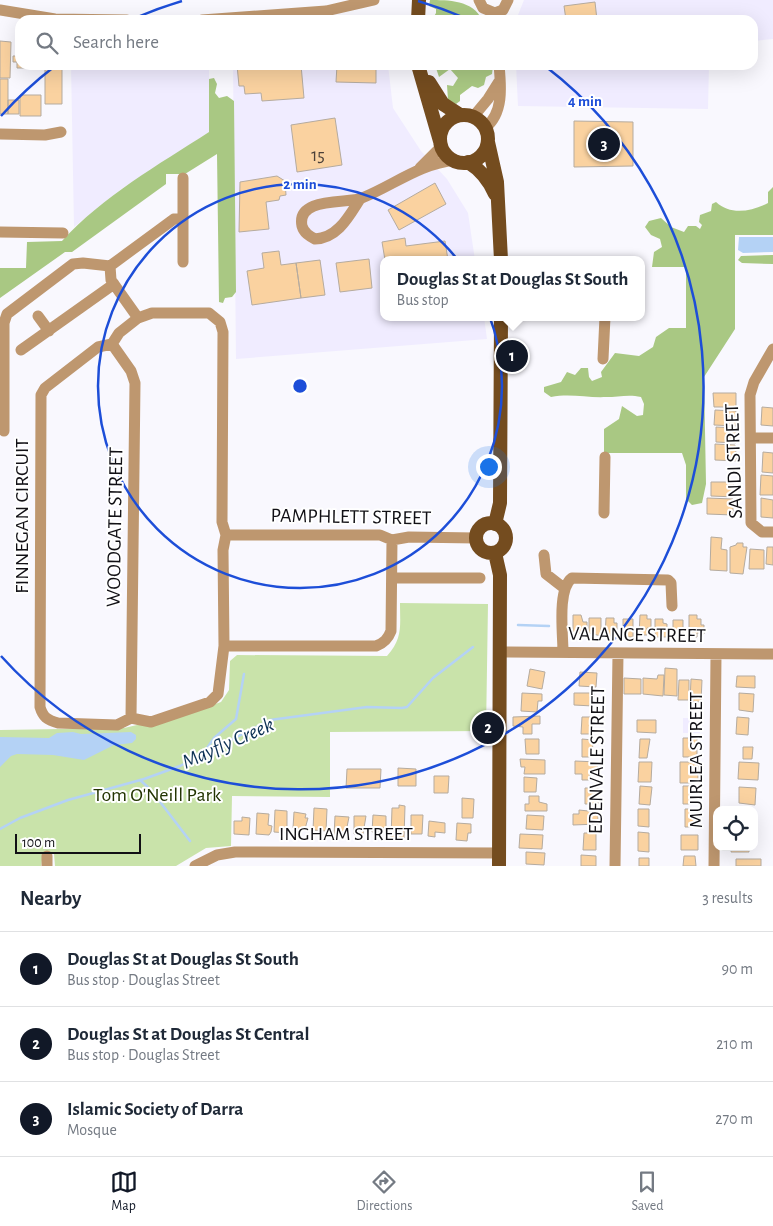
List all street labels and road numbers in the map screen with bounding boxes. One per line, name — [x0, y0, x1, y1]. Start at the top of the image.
street label: SANDI STREET — [722, 403, 746, 519]
street label: FINNEGAN CIRCUIT — [12, 438, 32, 594]
street label: WOODGATE STREET — [104, 447, 126, 607]
street label: PAMPHLETT STREET — [270, 506, 432, 528]
street label: VALANCE STREET — [568, 624, 706, 646]
street label: EDENVALE STREET — [586, 685, 608, 834]
street label: MUIRLEA STREET — [686, 691, 706, 828]
street label: INGHAM STREET — [279, 824, 413, 844]

